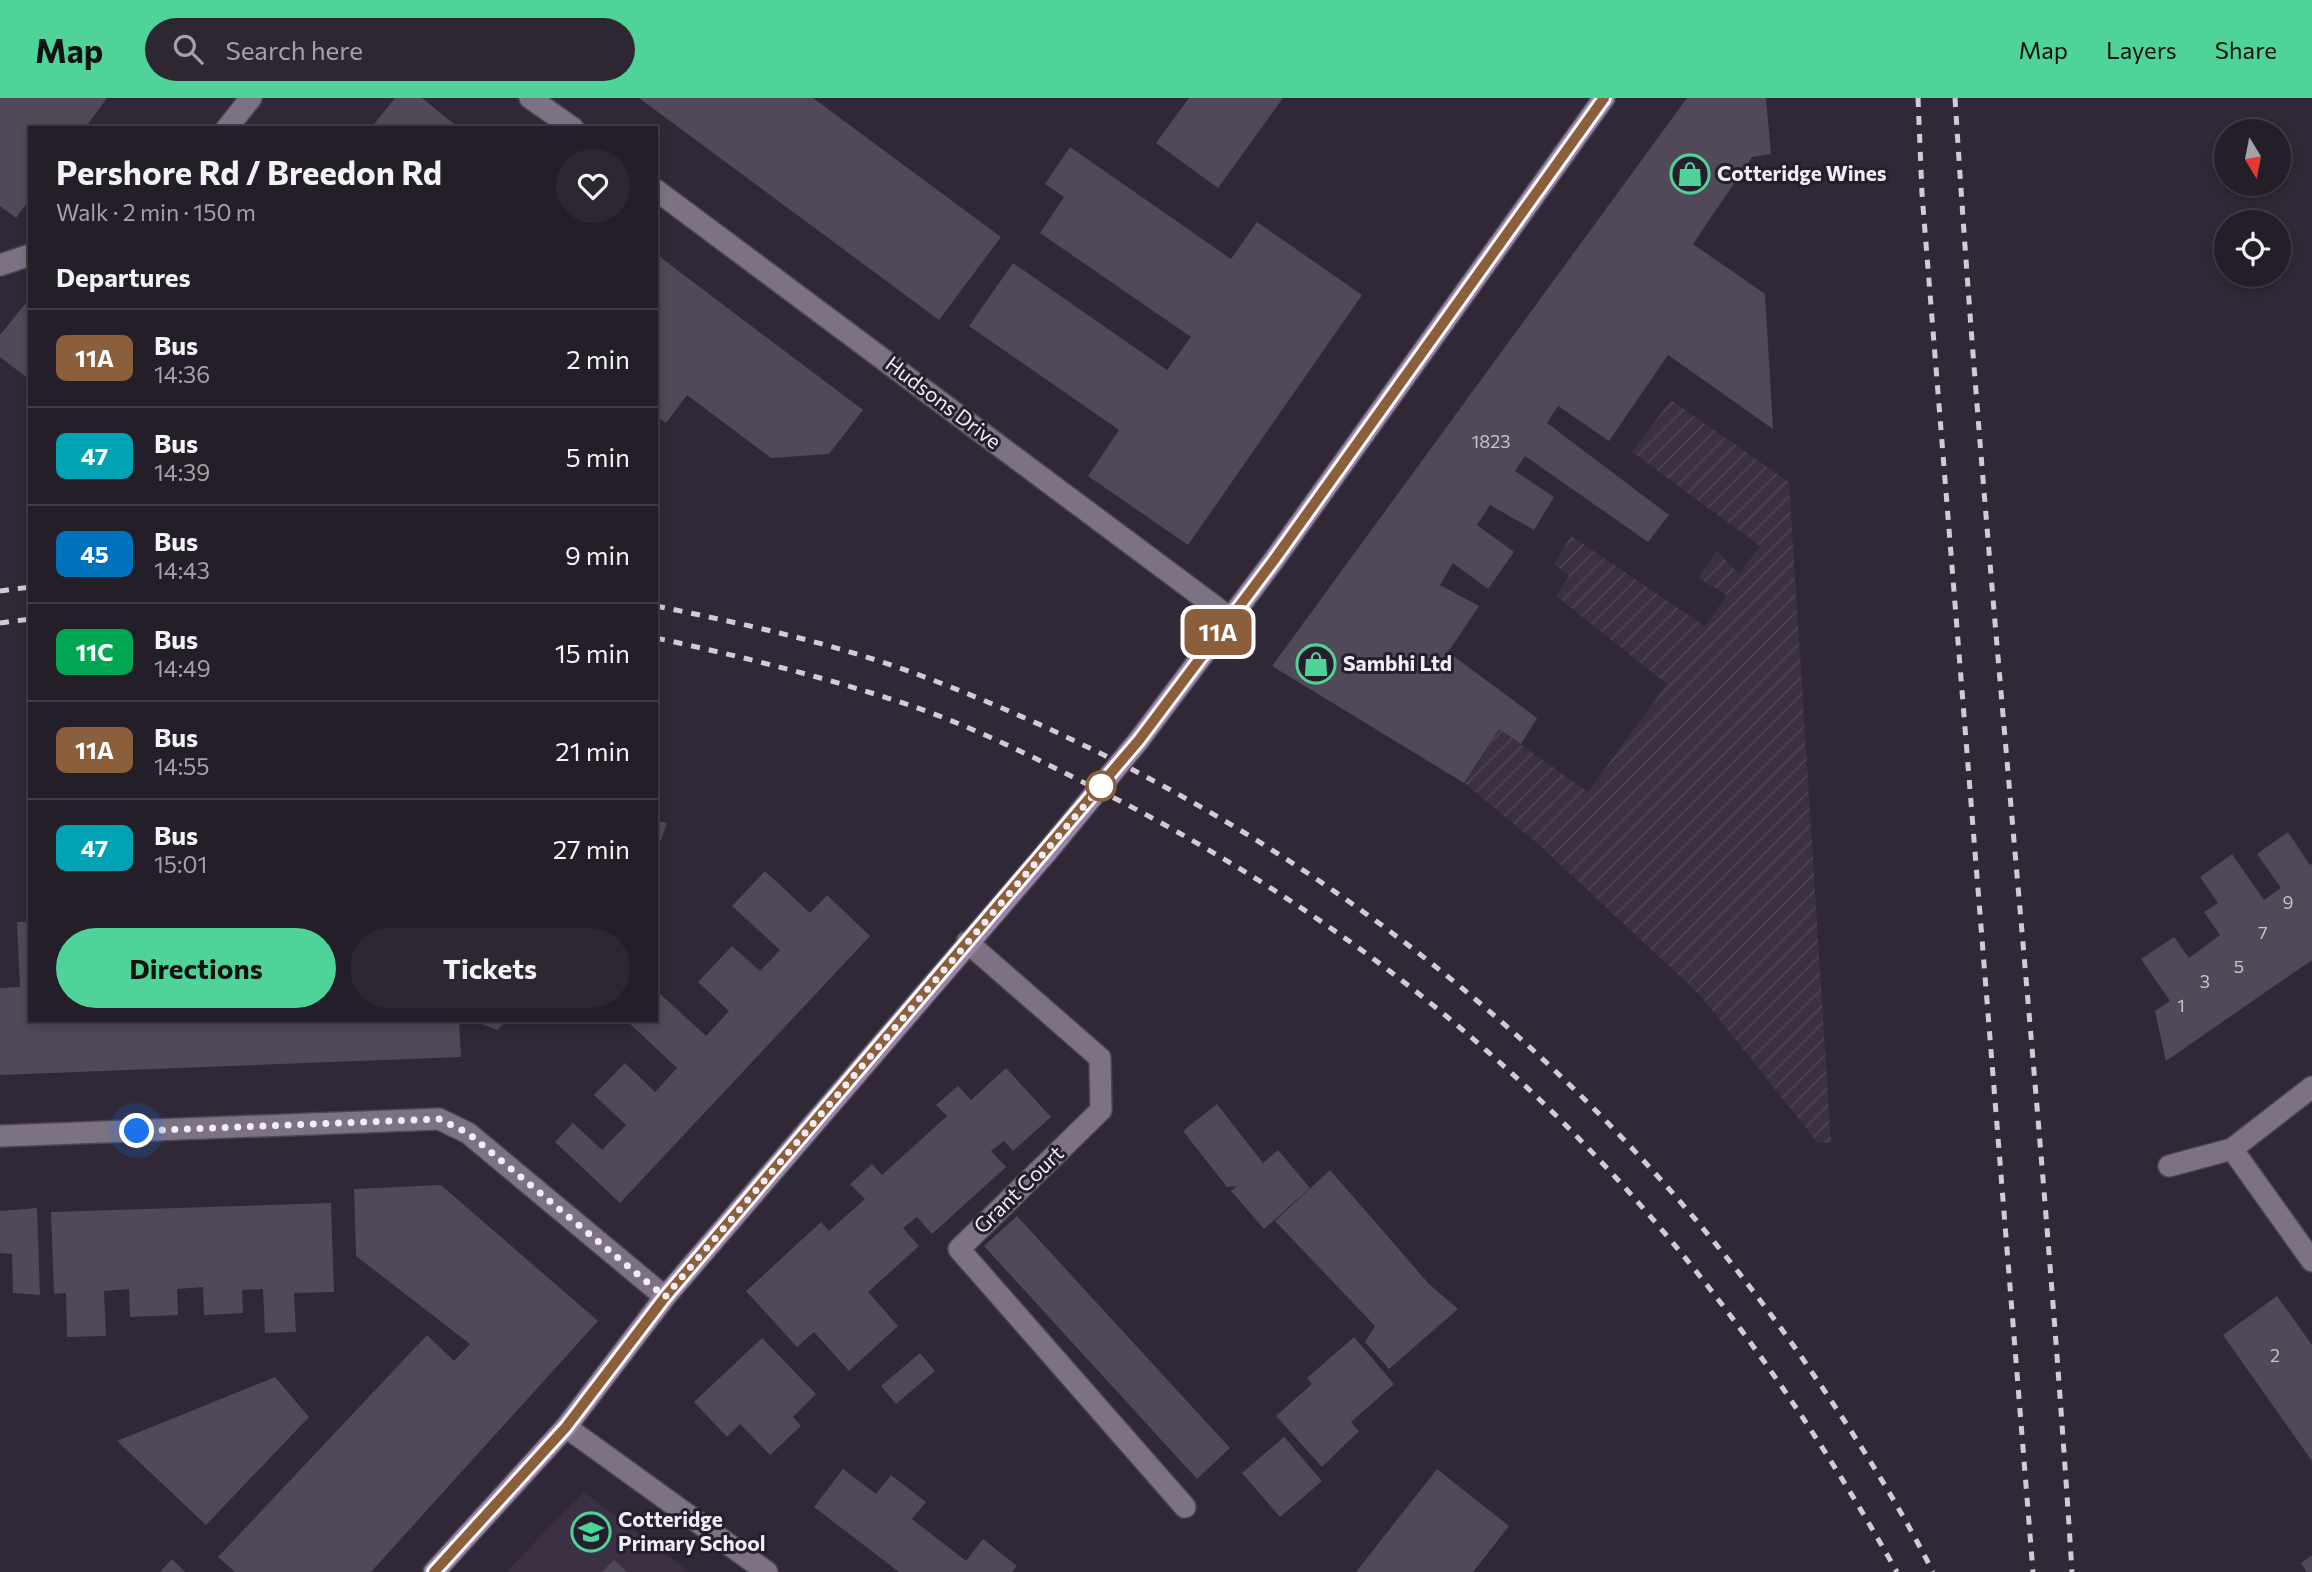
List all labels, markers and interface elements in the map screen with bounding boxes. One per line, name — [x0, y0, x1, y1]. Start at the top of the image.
search box — [145, 18, 635, 81]
text: Map — [35, 29, 103, 70]
icon: search — [169, 30, 207, 68]
text: Search here — [225, 34, 363, 65]
text: Map — [2019, 35, 2068, 64]
text: Layers — [2106, 35, 2177, 64]
text: Share — [2215, 35, 2277, 64]
north arrow — [2214, 119, 2291, 196]
map controls — [2214, 119, 2291, 287]
button: heart — [556, 149, 630, 223]
text: Pershore Rd / Breedon Rd — [56, 151, 442, 192]
shop icon: Cotteridge Wines — [1669, 153, 1711, 195]
place label: Cotteridge Wines — [1717, 160, 1887, 185]
text: Walk · 2 min · 150 m — [56, 198, 256, 226]
button: locate — [2214, 210, 2291, 287]
text: Departures — [56, 261, 191, 292]
text: Bus — [154, 329, 198, 360]
text: 11A — [75, 343, 114, 372]
text: 2 min — [566, 343, 630, 374]
street label: Hudsons Drive — [881, 350, 1007, 453]
text: 14:36 — [154, 360, 210, 388]
text: Bus — [154, 427, 198, 458]
house number: 1823 — [1472, 430, 1510, 452]
text: 47 — [81, 441, 108, 470]
text: 5 min — [566, 441, 630, 472]
text: 14:39 — [154, 458, 210, 486]
text: Bus — [154, 525, 198, 556]
text: 45 — [80, 539, 109, 568]
text: 9 min — [565, 539, 630, 570]
text: 14:43 — [154, 556, 210, 584]
line badge: 11A — [1178, 609, 1258, 655]
text: 11A — [1199, 617, 1237, 646]
text: Bus — [154, 623, 198, 654]
text: 11C — [75, 637, 114, 666]
text: 15 min — [555, 637, 630, 668]
shop icon: Sambhi Ltd — [1295, 643, 1337, 685]
place label: Sambhi Ltd — [1343, 650, 1452, 675]
text: 14:49 — [154, 654, 211, 682]
text: Bus — [154, 721, 198, 752]
text: 11A — [75, 735, 114, 764]
text: 21 min — [555, 735, 630, 766]
text: 14:55 — [154, 752, 210, 780]
unlabelled marker — [1086, 771, 1116, 801]
text: Bus — [154, 819, 198, 850]
text: 47 — [81, 833, 108, 862]
text: 27 min — [553, 833, 630, 864]
text: 15:01 — [154, 850, 207, 878]
house number: 9 — [2283, 891, 2293, 913]
house number: 7 — [2258, 921, 2268, 943]
button: Directions — [56, 928, 336, 1008]
button: Tickets — [350, 928, 630, 1008]
house number: 5 — [2234, 955, 2244, 977]
house number: 3 — [2200, 970, 2210, 992]
house number: 1 — [2177, 994, 2185, 1016]
your location — [119, 1113, 154, 1148]
street label: Grant Court — [968, 1140, 1068, 1238]
house number: 2 — [2270, 1344, 2280, 1366]
place label: Cotteridge Primary School — [618, 1506, 765, 1555]
school or university icon: Cotteridge Primary School — [570, 1511, 612, 1553]

